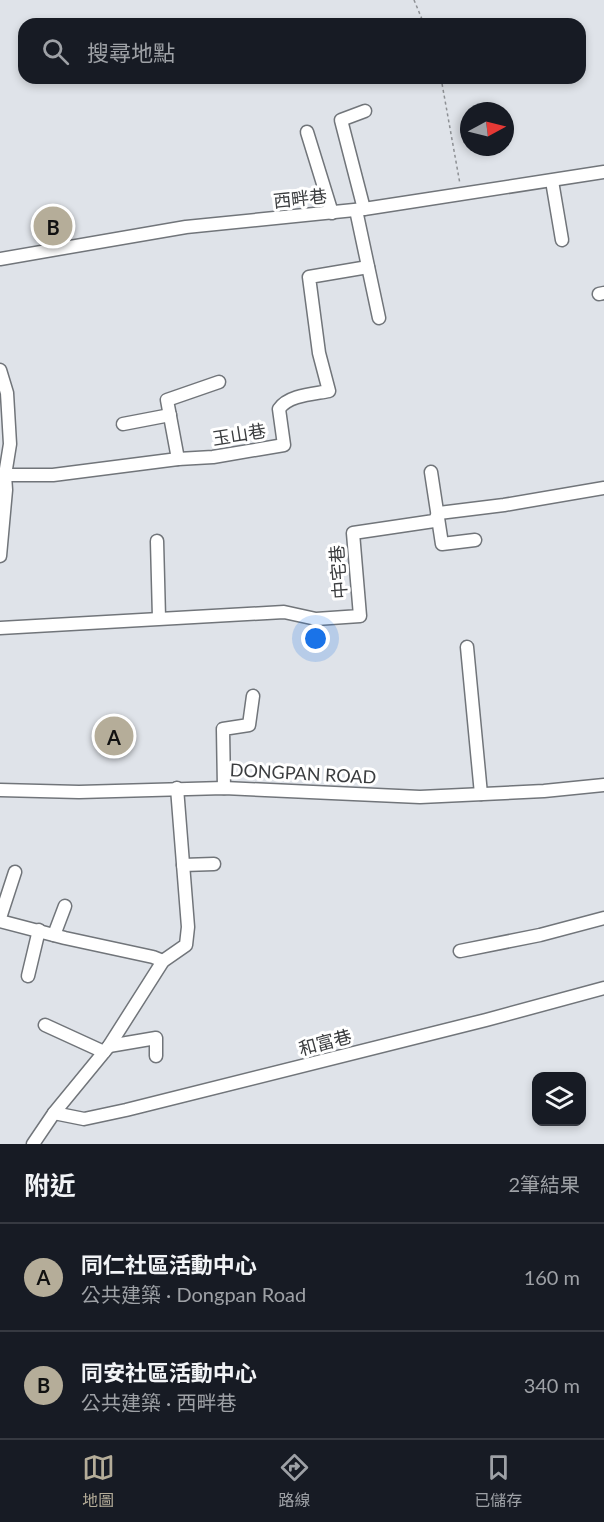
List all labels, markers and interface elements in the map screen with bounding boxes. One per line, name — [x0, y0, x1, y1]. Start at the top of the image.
search box — [18, 18, 586, 84]
icon: search — [39, 35, 72, 68]
text: 搜尋地點 — [87, 39, 175, 66]
north arrow — [460, 102, 514, 156]
street label: 西畔巷 — [272, 184, 328, 212]
pin: B — [34, 204, 72, 248]
street label: 玉山巷 — [211, 419, 267, 449]
street label: 中宅巷 — [325, 544, 351, 600]
your location — [301, 624, 330, 653]
pin: A — [94, 714, 134, 758]
street label: DONGPAN ROAD — [229, 758, 377, 788]
street label: 和富巷 — [296, 1024, 354, 1060]
map controls — [532, 1072, 586, 1126]
button: layers — [532, 1072, 586, 1126]
text: 附近 — [24, 1169, 76, 1201]
text: 2筆結果 — [508, 1172, 580, 1196]
text: 同仁社區活動中心 — [81, 1251, 257, 1278]
text: A — [37, 1265, 50, 1289]
text: 160 m — [524, 1265, 580, 1289]
text: 公共建築 · Dongpan Road — [81, 1282, 306, 1306]
text: 同安社區活動中心 — [81, 1359, 257, 1386]
text: B — [37, 1373, 50, 1397]
text: 340 m — [524, 1373, 580, 1397]
text: 公共建築 · 西畔巷 — [81, 1390, 236, 1414]
tab: 地圖 — [82, 1451, 115, 1511]
tab: 路線 — [278, 1451, 311, 1511]
tab: 已儲存 — [474, 1451, 522, 1511]

